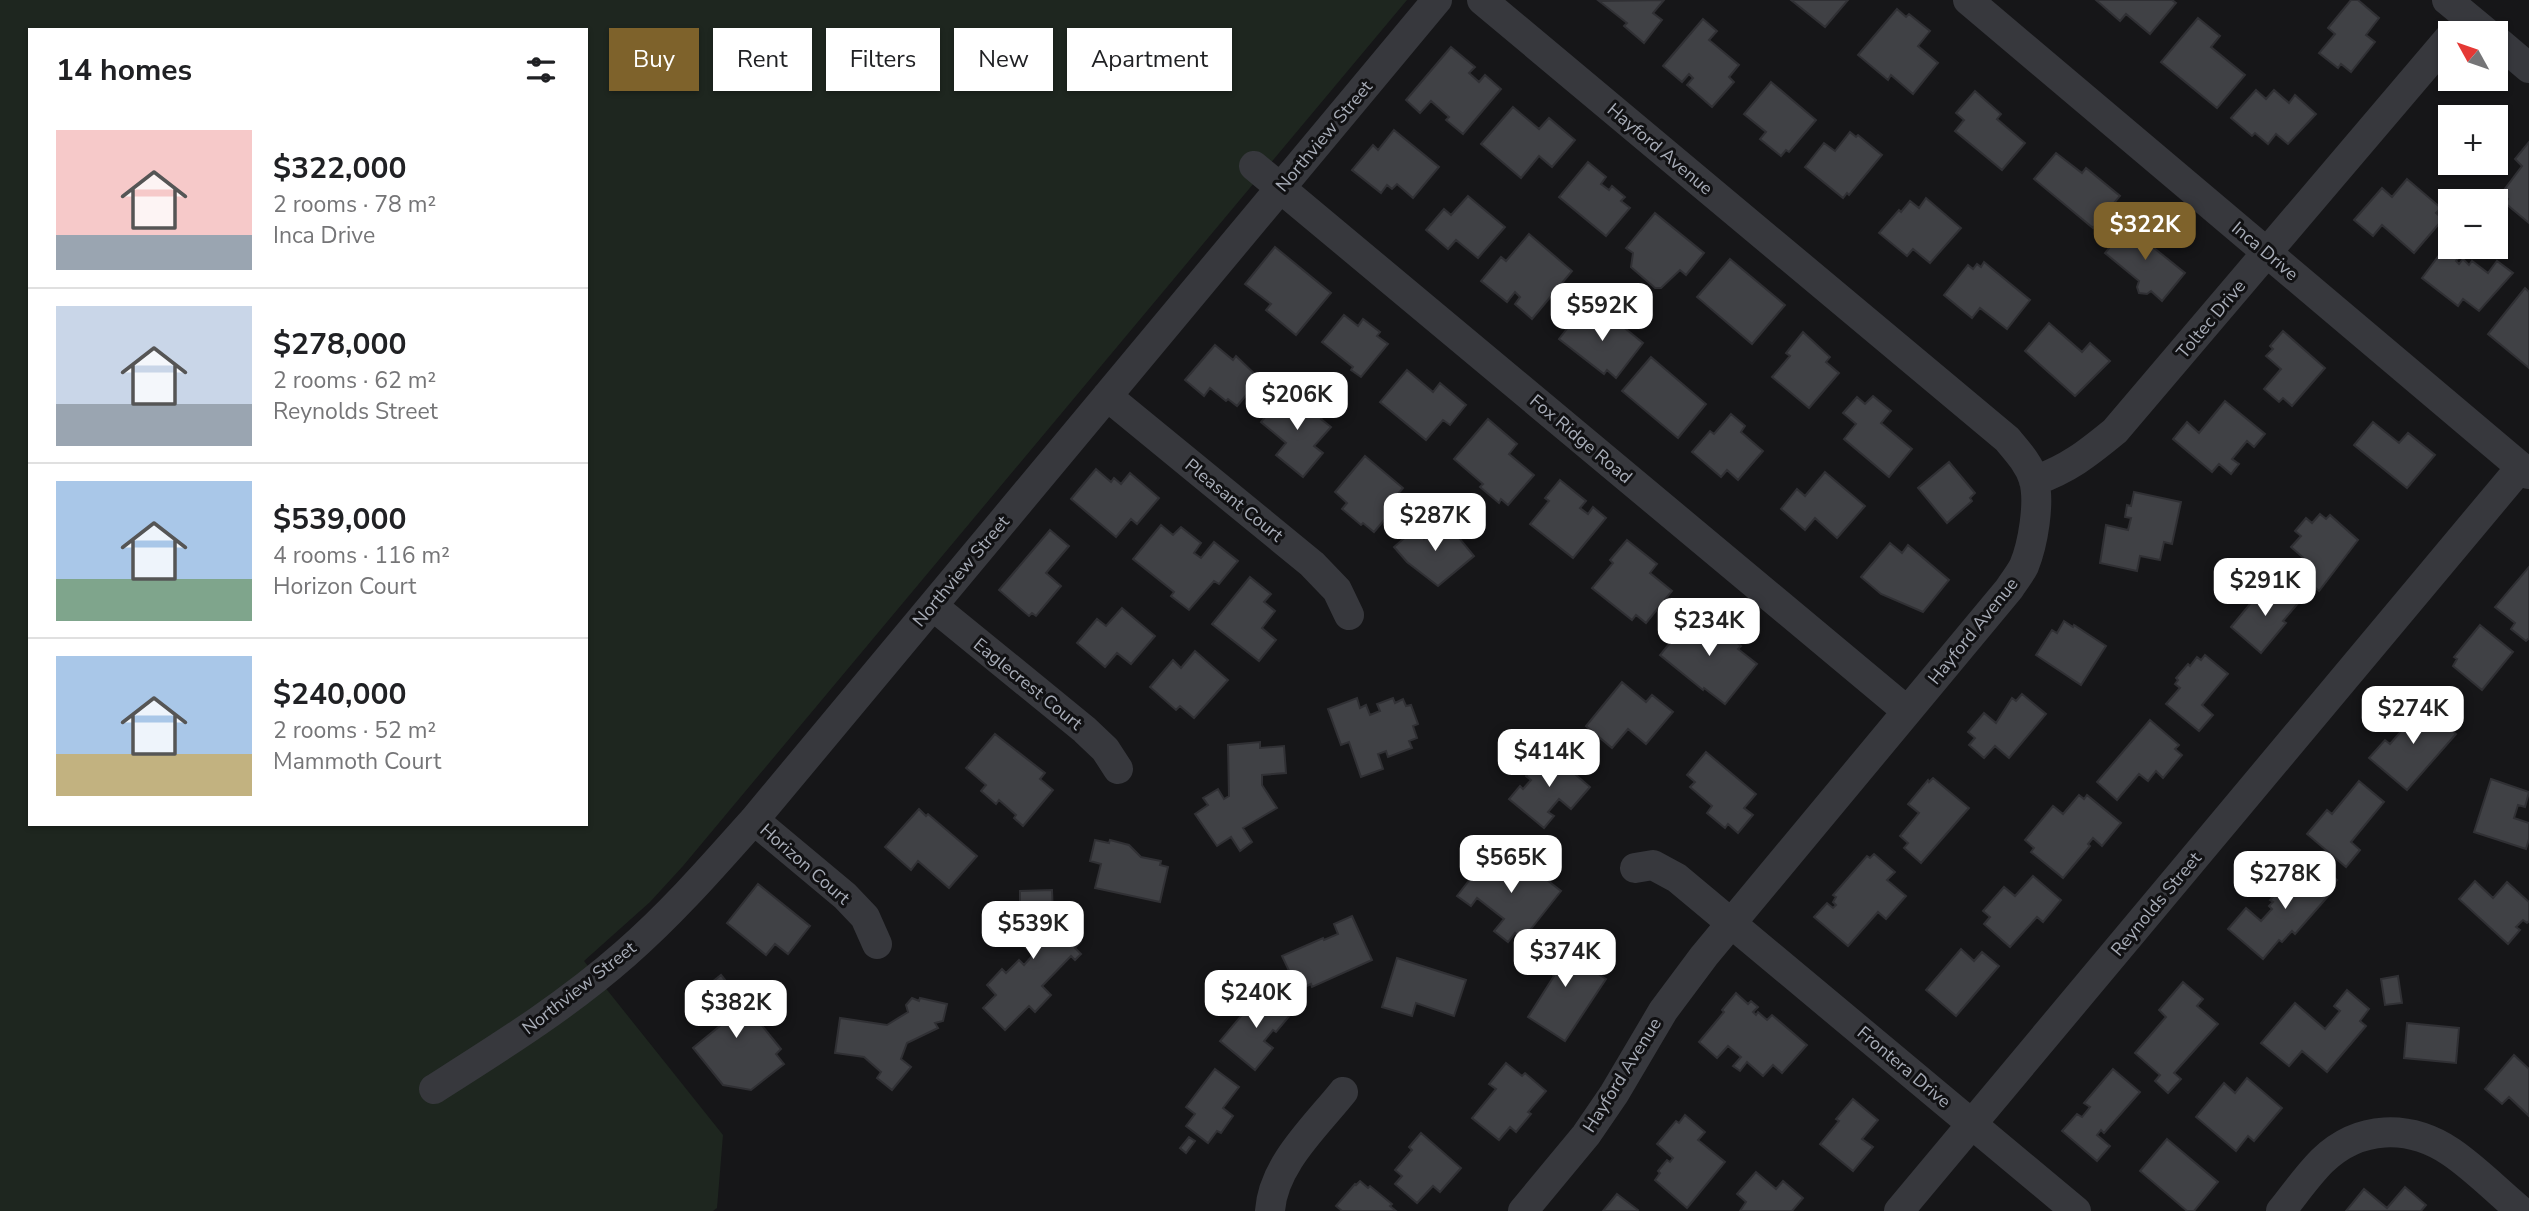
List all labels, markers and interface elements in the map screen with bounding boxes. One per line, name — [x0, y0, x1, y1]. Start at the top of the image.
north arrow — [2438, 21, 2508, 91]
map controls — [2438, 21, 2508, 259]
chip: Buy — [609, 28, 699, 91]
chip: Rent — [713, 28, 812, 91]
chip: Filters — [826, 28, 940, 91]
chip: New — [954, 28, 1053, 91]
chip: Apartment — [1067, 28, 1232, 91]
text: 14 homes — [56, 50, 192, 91]
icon: filters — [522, 51, 560, 89]
street label: Northview Street — [1270, 75, 1378, 197]
street label: Hayford Avenue — [1602, 98, 1718, 200]
button: + — [2438, 105, 2508, 175]
text: $322,000 — [273, 148, 406, 189]
icon: home — [112, 158, 196, 242]
text: 2 rooms · 78 m² — [273, 189, 436, 220]
button: − — [2438, 189, 2508, 259]
pin: $322K — [2096, 202, 2194, 262]
text: $322K — [2110, 209, 2180, 240]
street label: Inca Drive — [2227, 216, 2303, 286]
text: Inca Drive — [273, 220, 375, 251]
street label: Toltec Drive — [2171, 274, 2251, 364]
pin: $592K — [1553, 284, 1651, 343]
text: $592K — [1567, 290, 1637, 321]
text: $278,000 — [273, 324, 406, 365]
icon: home — [112, 334, 196, 418]
text: 2 rooms · 62 m² — [273, 365, 436, 396]
pin: $206K — [1248, 372, 1346, 432]
text: $206K — [1262, 379, 1332, 410]
street label: Fox Ridge Road — [1525, 389, 1637, 489]
text: Reynolds Street — [273, 396, 438, 427]
street label: Pleasant Court — [1180, 453, 1289, 547]
pin: $287K — [1386, 494, 1484, 553]
text: $539,000 — [273, 499, 406, 540]
text: $287K — [1400, 500, 1470, 531]
icon: home — [112, 509, 196, 593]
street label: Northview Street — [907, 510, 1015, 632]
text: 4 rooms · 116 m² — [273, 540, 450, 571]
pin: $291K — [2216, 558, 2314, 618]
text: $291K — [2230, 565, 2300, 596]
text: Horizon Court — [273, 571, 416, 602]
street label: Hayford Avenue — [1922, 573, 2024, 689]
pin: $234K — [1660, 598, 1758, 658]
text: $234K — [1674, 605, 1744, 636]
street label: Eaglecrest Court — [968, 633, 1088, 736]
text: $240,000 — [273, 674, 406, 715]
icon: home — [112, 684, 196, 768]
pin: $274K — [2364, 686, 2462, 746]
text: $274K — [2378, 693, 2448, 724]
text: 2 rooms · 52 m² — [273, 715, 436, 746]
pin: $414K — [1500, 730, 1598, 789]
text: $414K — [1514, 736, 1584, 767]
text: Mammoth Court — [273, 746, 441, 777]
street label: Horizon Court — [755, 818, 856, 910]
pin: $565K — [1462, 836, 1560, 895]
text: $565K — [1476, 842, 1546, 873]
street label: Reynolds Street — [2105, 846, 2207, 961]
pin: $278K — [2236, 852, 2334, 911]
text: $278K — [2250, 858, 2320, 889]
pin: $539K — [984, 902, 1082, 961]
text: $539K — [998, 908, 1068, 939]
pin: $374K — [1516, 930, 1614, 989]
street label: Northview Street — [517, 935, 641, 1040]
text: $374K — [1530, 936, 1600, 967]
pin: $240K — [1207, 970, 1305, 1030]
text: $240K — [1221, 977, 1291, 1008]
pin: $382K — [687, 981, 785, 1040]
text: $382K — [701, 987, 771, 1018]
street label: Hayford Avenue — [1577, 1013, 1667, 1137]
street label: Frontera Drive — [1852, 1021, 1956, 1113]

